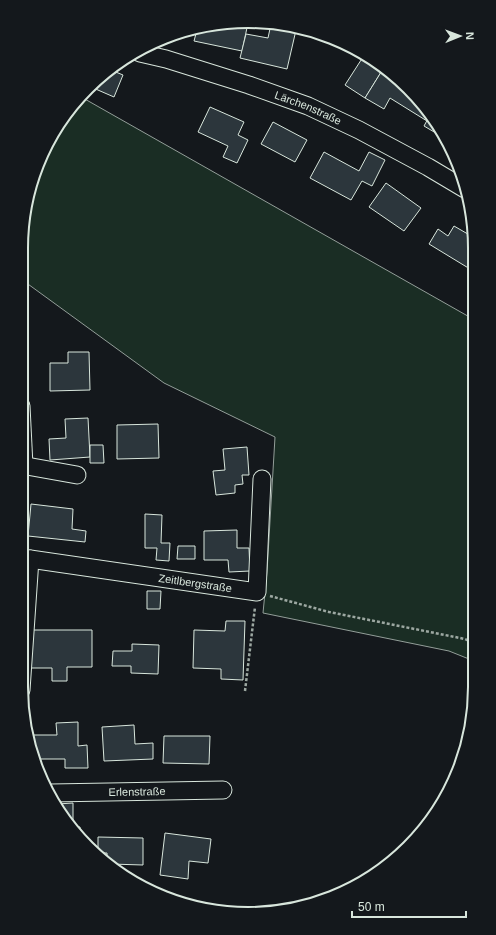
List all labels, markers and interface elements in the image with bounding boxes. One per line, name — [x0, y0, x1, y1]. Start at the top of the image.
north arrow — [440, 16, 480, 56]
text: N — [464, 32, 476, 40]
street label: Lärchenstraße — [273, 89, 343, 127]
street label: Zeitlbergstraße — [158, 572, 233, 594]
street label: Erlenstraße — [108, 785, 166, 798]
scale bar — [352, 893, 466, 919]
text: 50 m — [358, 900, 385, 914]

